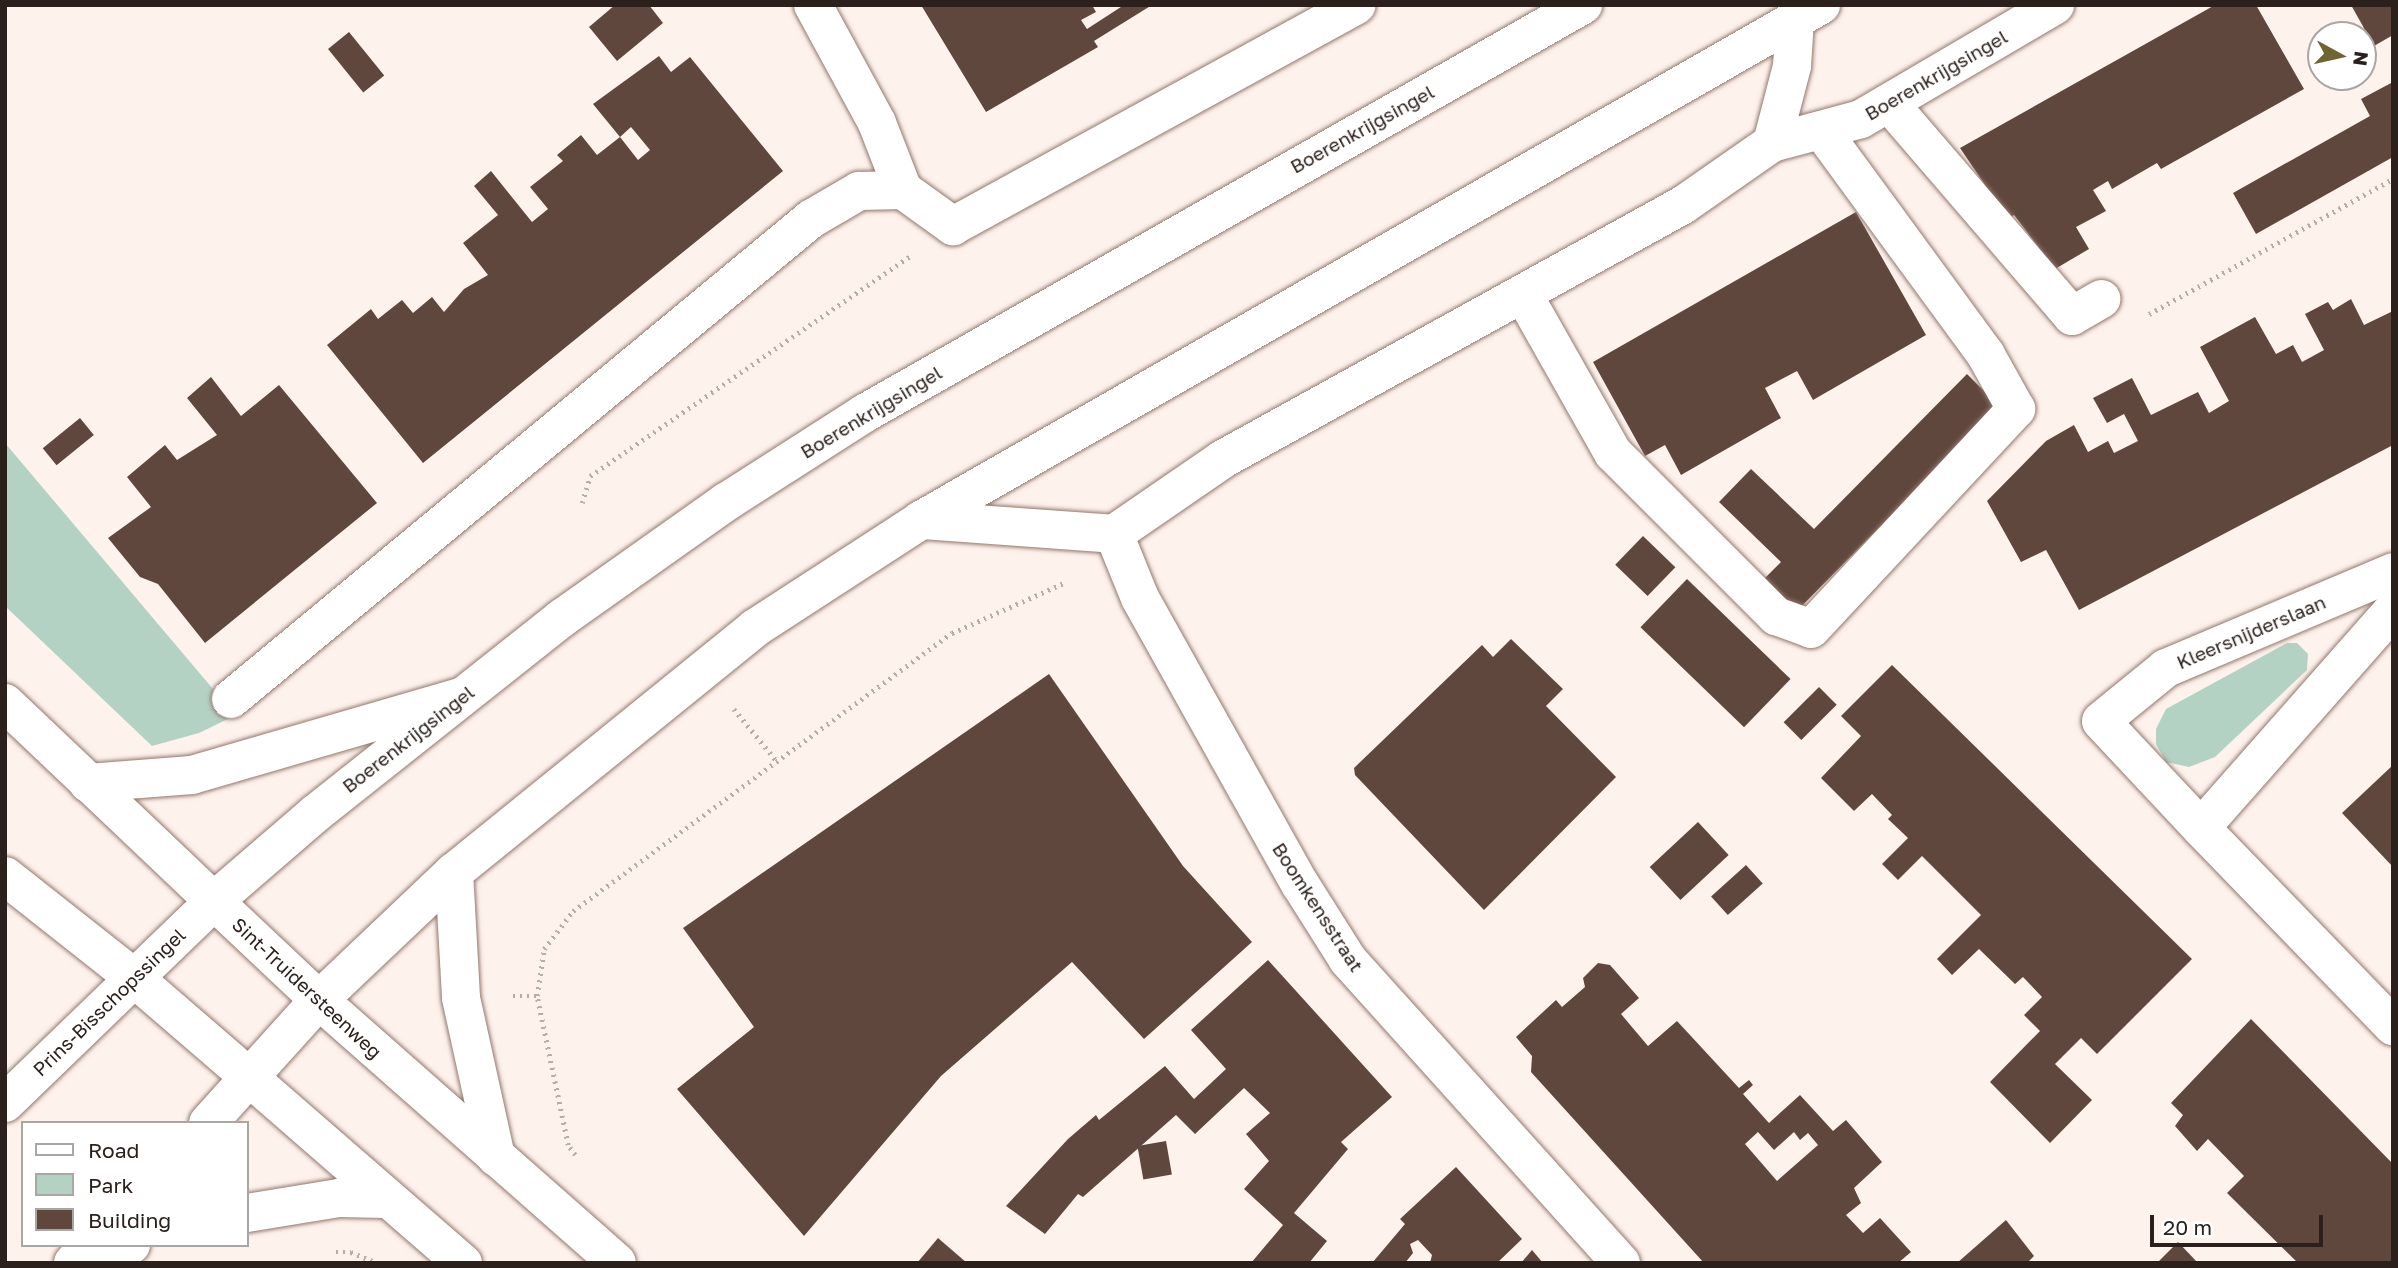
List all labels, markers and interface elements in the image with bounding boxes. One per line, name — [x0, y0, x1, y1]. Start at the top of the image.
north arrow — [2307, 21, 2377, 91]
street label: Boerenkrijgsingel — [1861, 25, 2011, 125]
text: N — [2349, 50, 2374, 67]
street label: Boerenkrijgsingel — [1286, 80, 1438, 178]
street label: Boerenkrijgsingel — [796, 361, 946, 463]
street label: Kleersnijderslaan — [2173, 590, 2329, 674]
street label: Boerenkrijgsingel — [338, 681, 478, 797]
street label: Boomkensstraat — [1268, 838, 1368, 976]
street label: Sint-Truidersteenweg — [228, 913, 386, 1063]
street label: Prins-Bisschopssingel — [28, 923, 190, 1081]
legend — [21, 1121, 248, 1247]
text: Road — [88, 1137, 139, 1163]
text: Park — [88, 1172, 133, 1198]
scale bar — [2153, 1202, 2326, 1246]
text: Building — [88, 1207, 171, 1233]
text: 20 m — [2163, 1214, 2212, 1240]

